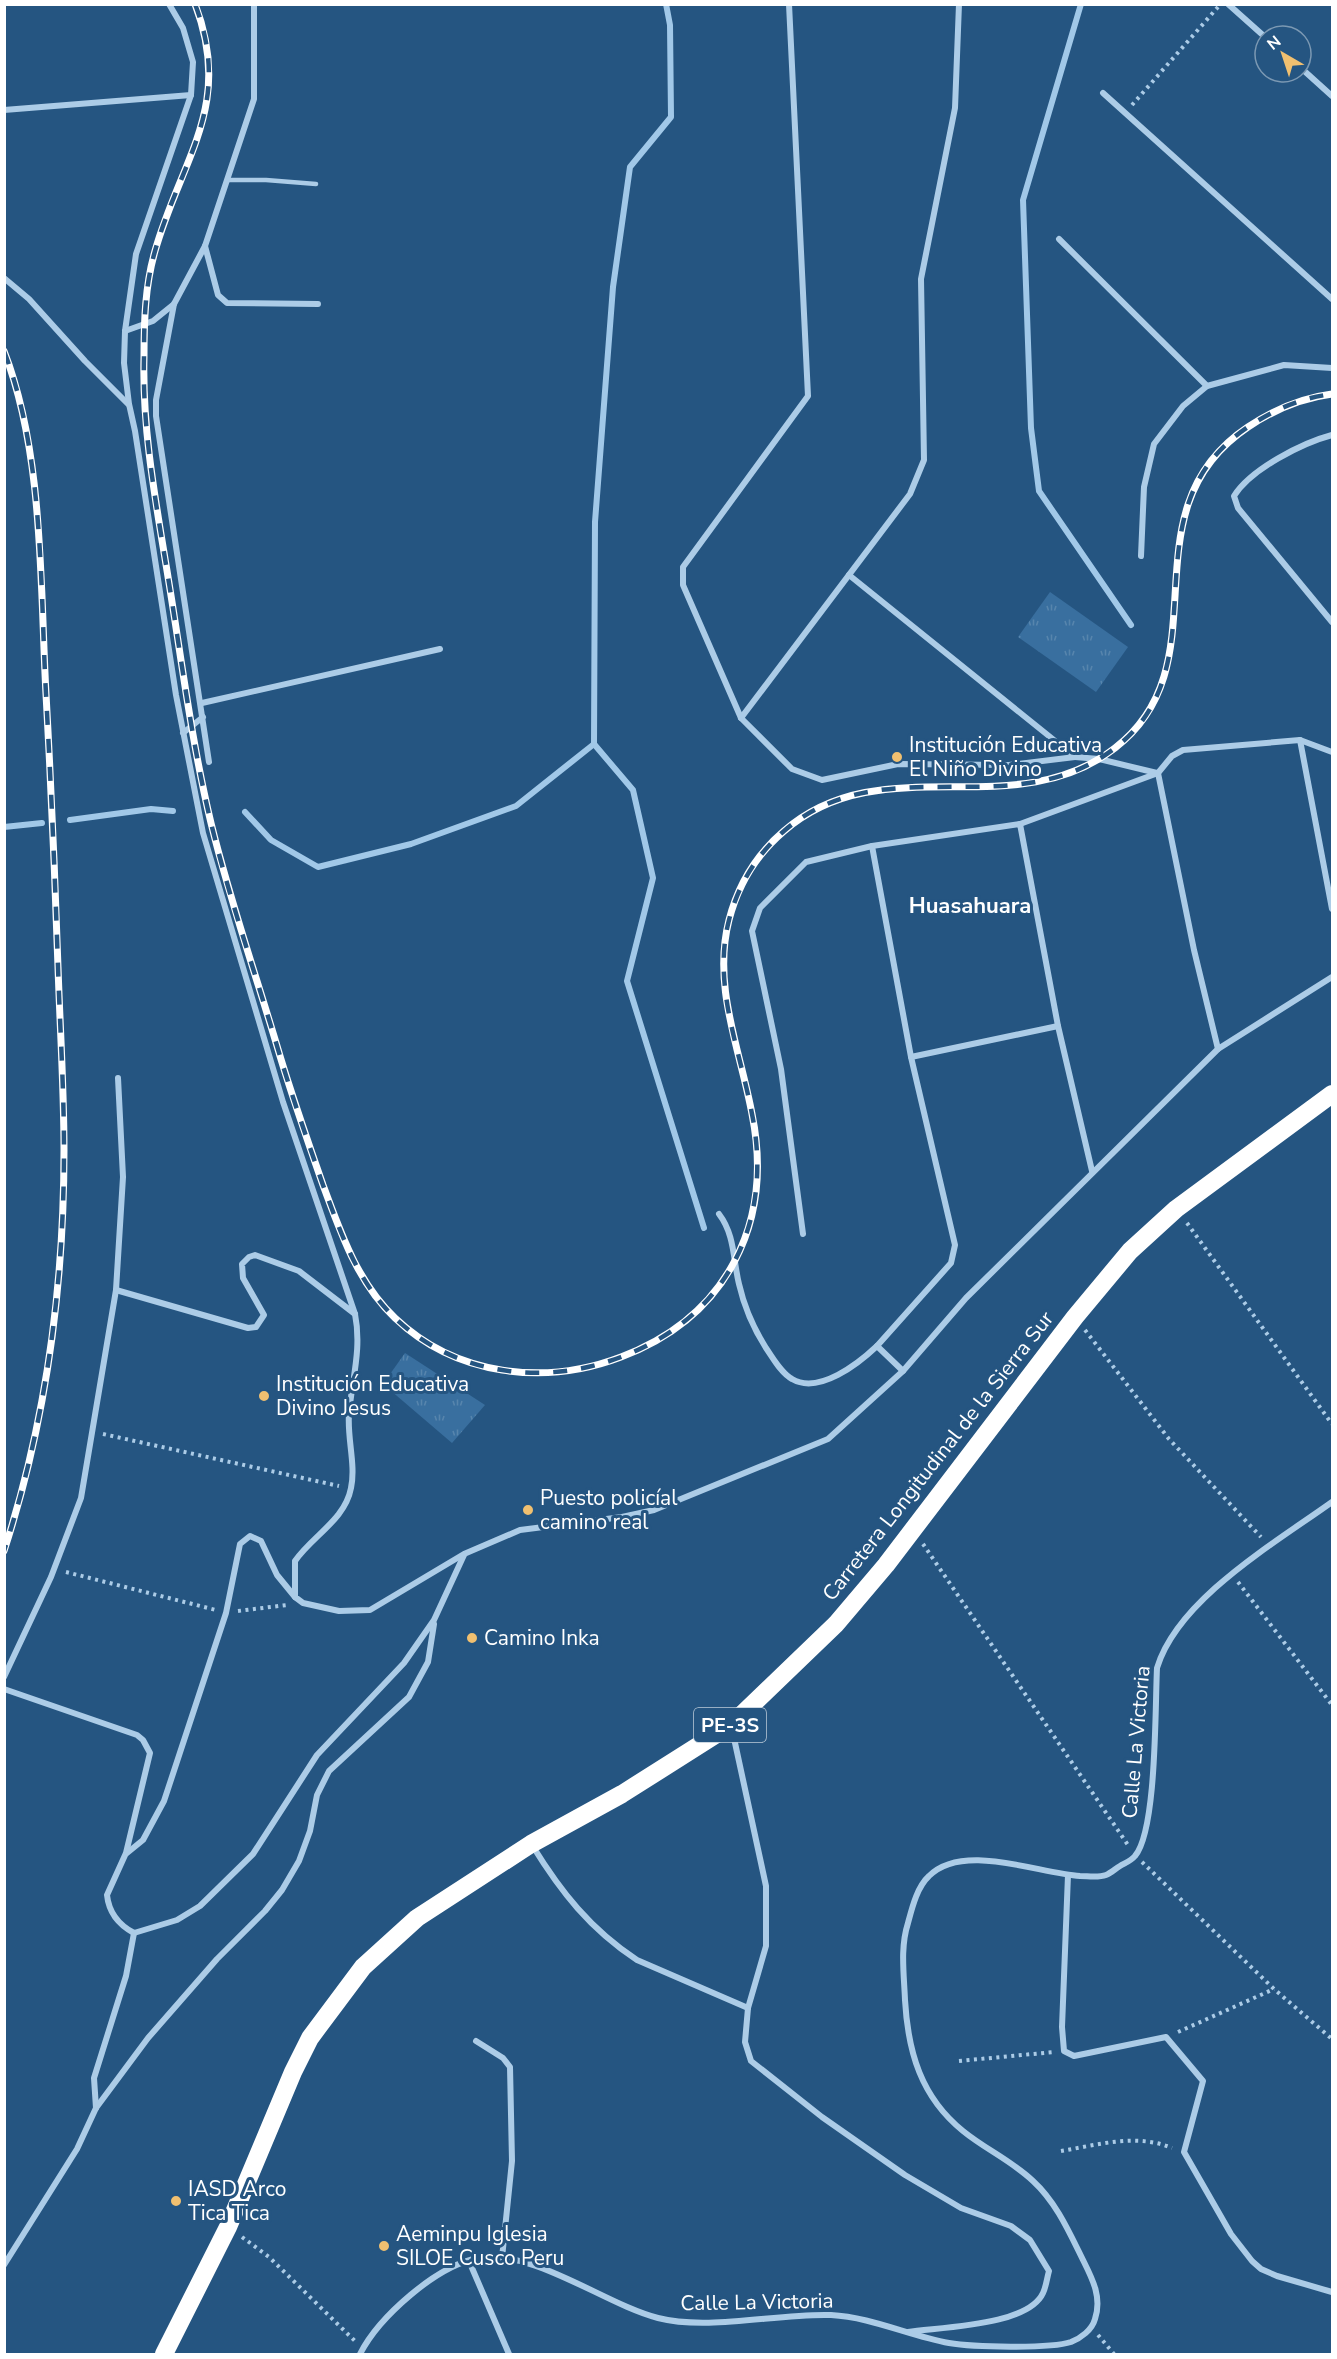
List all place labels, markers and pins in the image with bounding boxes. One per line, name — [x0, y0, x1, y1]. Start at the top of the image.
place label: Institución Educativa El Niño Divino — [909, 731, 1102, 783]
marker: Institución Educativa El Niño Divino — [890, 750, 904, 764]
place label: Institución Educativa Divino Jesus — [276, 1370, 469, 1422]
marker: Institución Educativa Divino Jesus — [257, 1389, 271, 1403]
place label: Puesto policíal camino real — [540, 1484, 678, 1536]
marker: Puesto policíal camino real — [521, 1503, 535, 1517]
place label: Camino Inka — [484, 1624, 600, 1652]
marker: Camino Inka — [465, 1631, 479, 1645]
place label: IASD Arco Tica Tica — [188, 2175, 286, 2227]
marker: IASD Arco Tica Tica — [169, 2194, 183, 2208]
place label: Aeminpu Iglesia SILOE Cusco Peru — [396, 2220, 564, 2272]
marker: Aeminpu Iglesia SILOE Cusco Peru — [377, 2239, 391, 2253]

